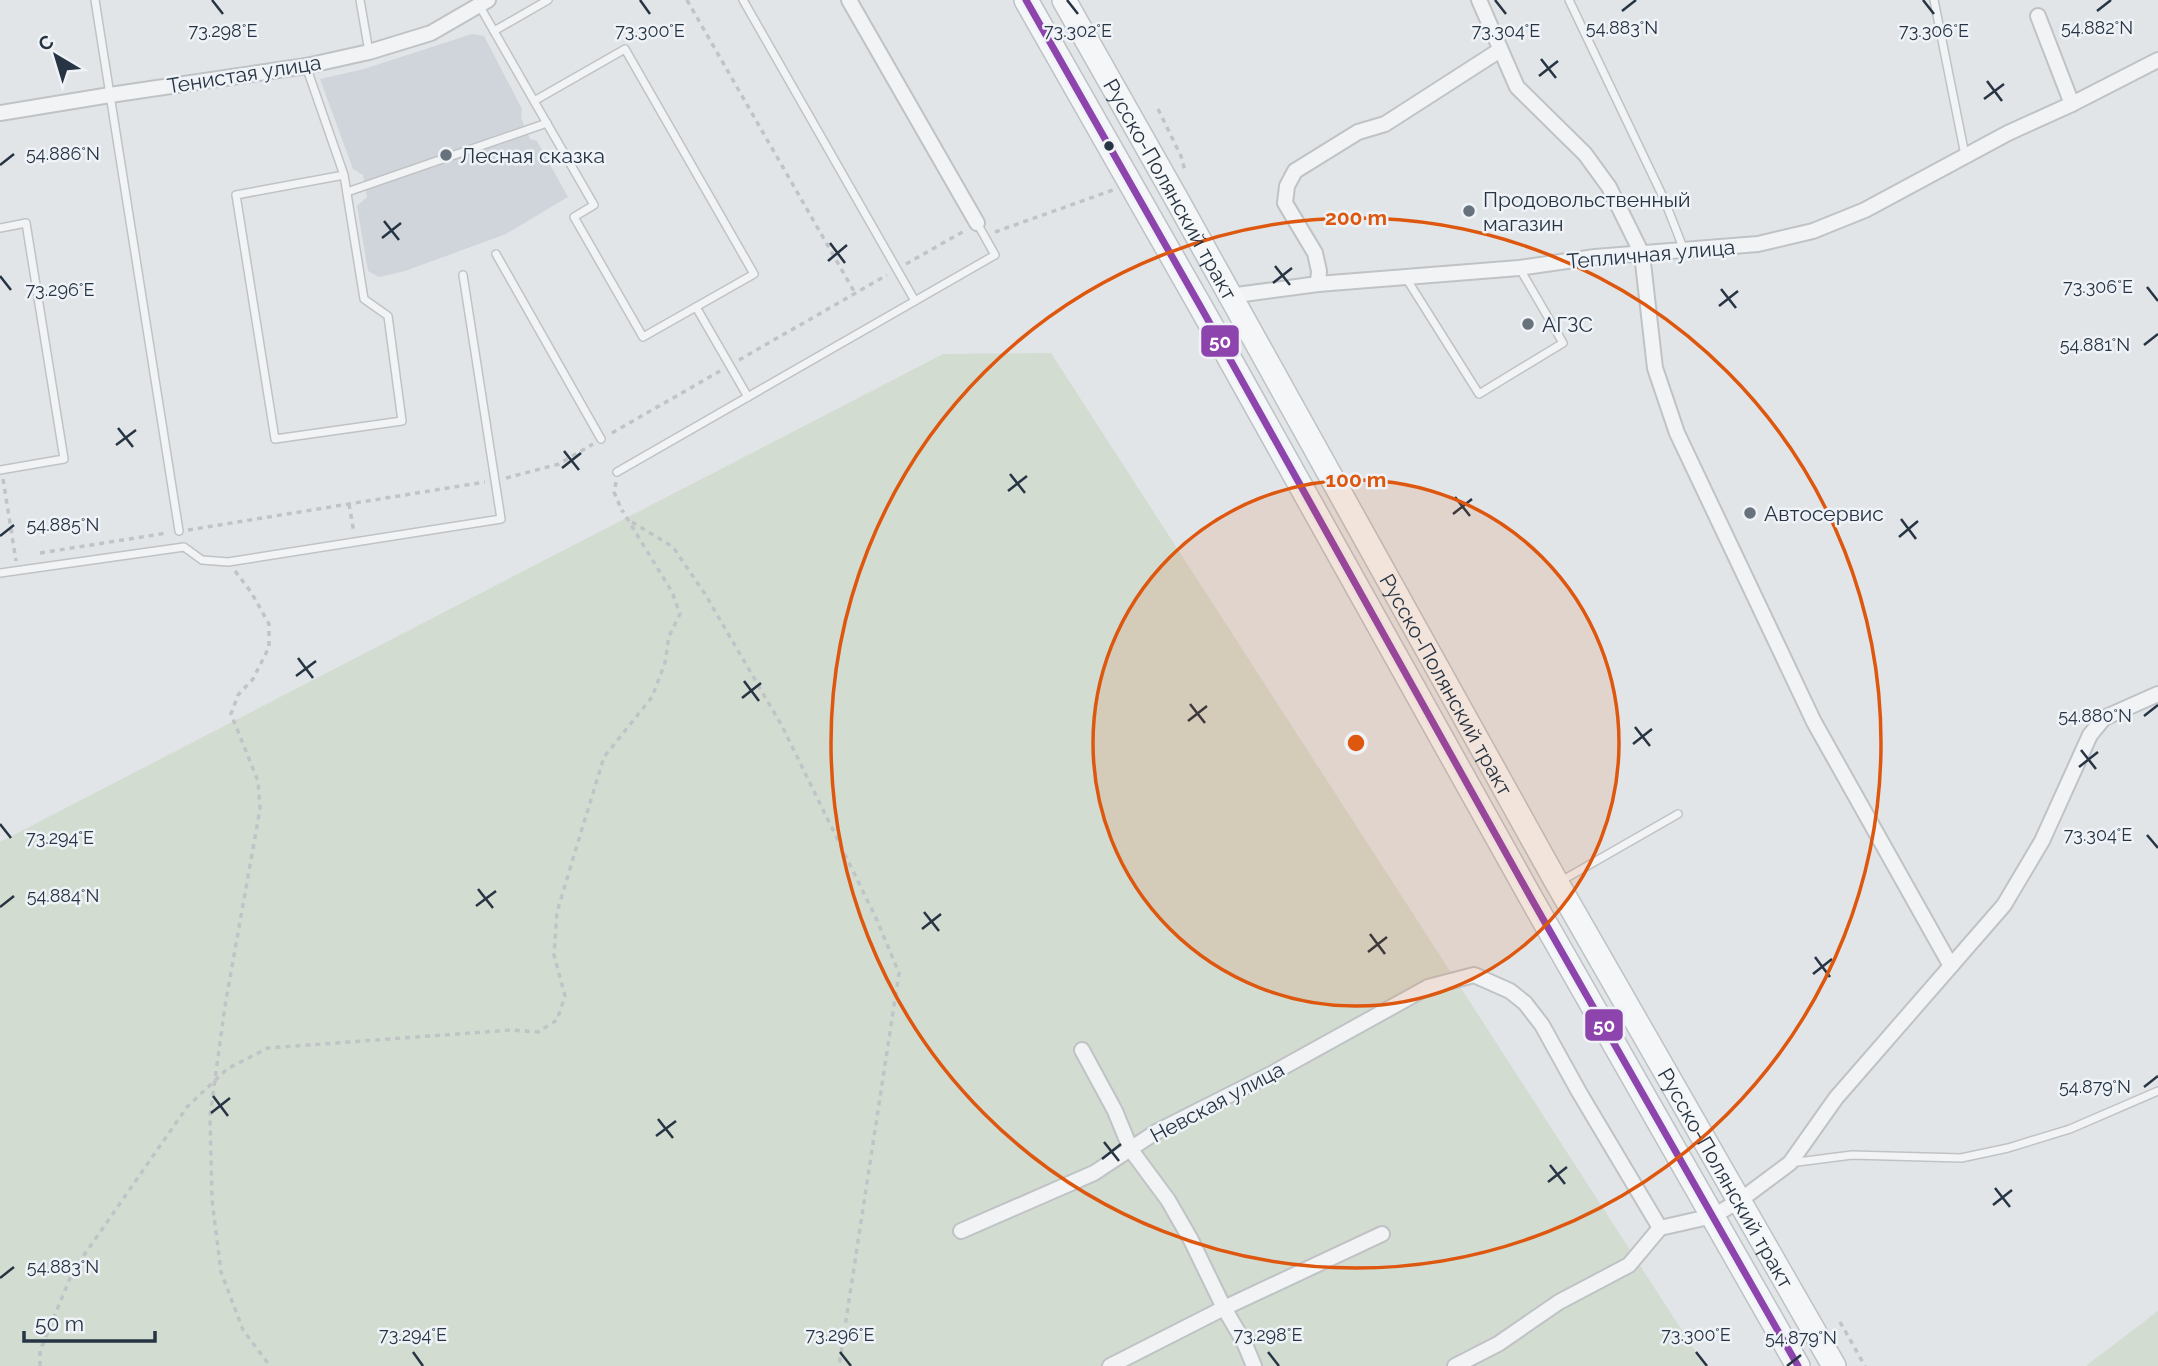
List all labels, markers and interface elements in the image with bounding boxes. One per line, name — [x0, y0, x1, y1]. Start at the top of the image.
text: 54.883°N — [1586, 17, 1658, 38]
text: 54.882°N — [2061, 17, 2133, 38]
text: 73.298°E — [189, 20, 258, 41]
text: 73.300°E — [615, 20, 685, 41]
text: 73.302°E — [1044, 20, 1112, 41]
text: 73.304°E — [1472, 20, 1540, 41]
text: 73.306°E — [1899, 20, 1969, 41]
north arrow — [21, 21, 91, 91]
text: С — [34, 30, 57, 55]
street label: Тенистая улица — [165, 49, 323, 99]
street label: Русско-Полянский тракт — [1099, 74, 1242, 304]
unlabelled marker — [1102, 139, 1116, 153]
text: 54.886°N — [26, 143, 100, 164]
place label: Лесная сказка — [460, 143, 605, 168]
marker: Лесная сказка — [438, 147, 454, 163]
place label: Продовольственный магазин — [1483, 187, 1690, 236]
marker: Продовольственный магазин — [1461, 203, 1477, 219]
text: 200 m — [1325, 205, 1387, 230]
street label: Тепличная улица — [1566, 234, 1736, 274]
text: 73.306°E — [2063, 276, 2133, 297]
text: 73.296°E — [25, 279, 95, 300]
place label: АГЗС — [1542, 312, 1593, 337]
marker: АГЗС — [1520, 316, 1536, 332]
line badge: 50 — [1200, 324, 1240, 358]
text: 50 — [1209, 330, 1231, 352]
text: 54.881°N — [2060, 334, 2130, 355]
text: 100 m — [1326, 467, 1386, 492]
place label: Автосервис — [1764, 501, 1884, 526]
marker: Автосервис — [1742, 505, 1758, 521]
text: 54.885°N — [27, 514, 99, 535]
street label: Русско-Полянский тракт — [1375, 569, 1518, 799]
text: 54.880°N — [2058, 705, 2132, 726]
centre of rings — [1344, 731, 1368, 755]
text: 73.304°E — [2064, 824, 2132, 845]
text: 73.294°E — [26, 827, 94, 848]
text: 54.884°N — [27, 885, 99, 906]
line badge: 50 — [1584, 1008, 1624, 1042]
text: 50 — [1593, 1014, 1615, 1036]
street label: Невская улица — [1146, 1056, 1288, 1148]
street label: Русско-Полянский тракт — [1653, 1063, 1799, 1292]
text: 54.879°N — [2059, 1076, 2131, 1097]
text: 54.883°N — [27, 1256, 99, 1277]
scale bar — [24, 1300, 156, 1344]
text: 50 m — [35, 1311, 84, 1336]
text: 73.294°E — [379, 1324, 447, 1345]
text: 73.296°E — [805, 1324, 875, 1345]
text: 73.298°E — [1234, 1324, 1303, 1345]
text: 73.300°E — [1661, 1324, 1731, 1345]
text: 54.879°N — [1765, 1327, 1837, 1348]

